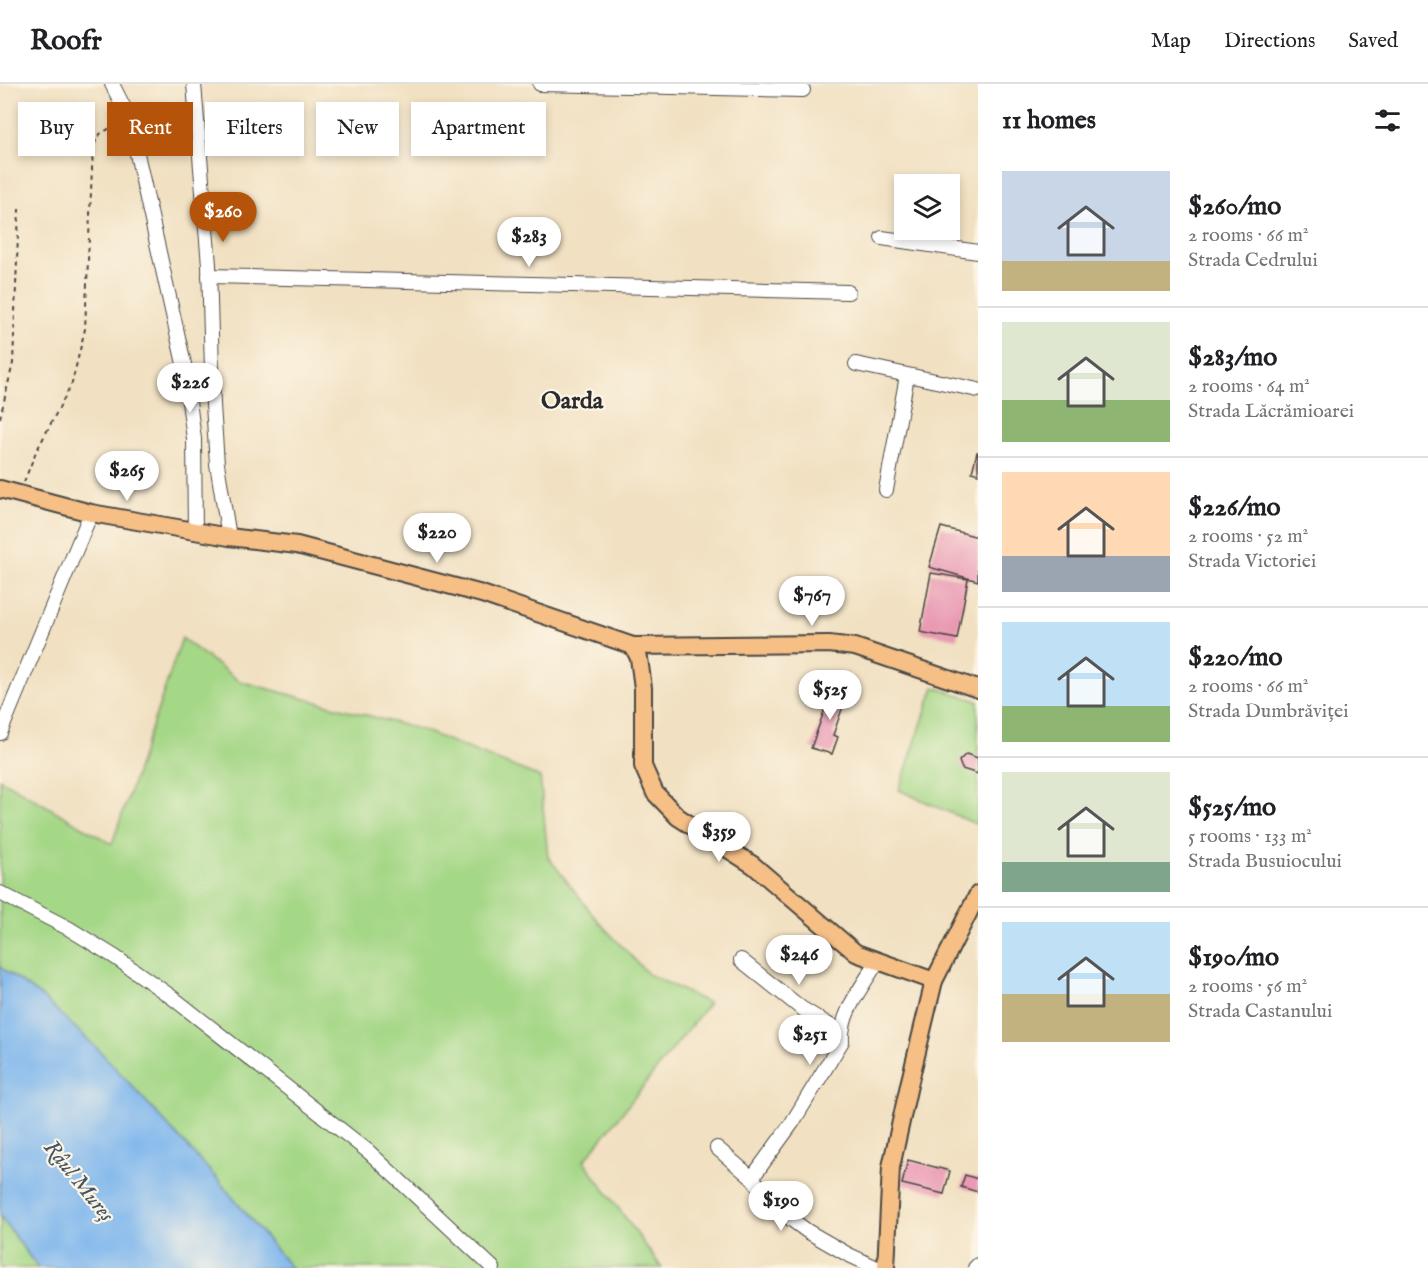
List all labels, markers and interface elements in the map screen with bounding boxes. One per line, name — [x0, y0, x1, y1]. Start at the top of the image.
text: Roofr — [30, 24, 102, 59]
text: Map — [1151, 28, 1191, 55]
text: Directions — [1224, 28, 1315, 55]
text: Saved — [1348, 28, 1398, 55]
chip: Buy — [18, 102, 95, 156]
chip: Rent — [107, 102, 193, 156]
chip: Filters — [205, 102, 304, 156]
chip: New — [316, 102, 399, 156]
chip: Apartment — [411, 102, 546, 156]
text: 11 homes — [1002, 104, 1096, 137]
icon: filters — [1371, 104, 1404, 137]
map controls — [894, 174, 960, 240]
button: layers — [894, 174, 960, 240]
text: $260/mo — [1188, 190, 1281, 223]
pin: $260 — [187, 192, 259, 243]
icon: home — [1050, 195, 1122, 267]
text: $260 — [204, 199, 242, 224]
pin: $283 — [493, 217, 565, 268]
text: 2 rooms · 66 m² — [1188, 223, 1309, 248]
text: $283 — [511, 224, 547, 249]
text: Strada Cedrului — [1188, 248, 1318, 273]
text: $283/mo — [1188, 341, 1277, 374]
icon: home — [1050, 346, 1122, 418]
pin: $226 — [154, 363, 226, 414]
text: $226 — [171, 370, 209, 395]
text: 2 rooms · 64 m² — [1188, 374, 1310, 399]
district label: Oarda — [541, 386, 604, 417]
text: Strada Lăcrămioarei — [1188, 399, 1354, 424]
pin: $265 — [91, 451, 163, 502]
text: $265 — [109, 458, 145, 483]
text: $226/mo — [1188, 491, 1281, 524]
icon: home — [1050, 496, 1122, 568]
pin: $220 — [401, 513, 473, 564]
text: $220 — [417, 520, 457, 545]
text: 2 rooms · 52 m² — [1188, 524, 1308, 549]
text: Strada Victoriei — [1188, 549, 1316, 574]
pin: $767 — [776, 576, 848, 627]
text: $767 — [793, 583, 831, 608]
text: $220/mo — [1188, 641, 1282, 674]
icon: home — [1050, 646, 1122, 718]
pin: $525 — [794, 670, 866, 721]
text: 2 rooms · 66 m² — [1188, 674, 1309, 699]
text: $525 — [813, 677, 847, 702]
text: Strada Dumbrăviței — [1188, 699, 1349, 724]
text: $525/mo — [1188, 791, 1276, 824]
icon: home — [1050, 796, 1122, 868]
pin: $359 — [683, 812, 755, 863]
text: $359 — [702, 819, 736, 844]
text: 5 rooms · 133 m² — [1188, 824, 1312, 849]
text: Strada Busuiocului — [1188, 849, 1342, 874]
pin: $246 — [763, 935, 835, 986]
text: $190/mo — [1188, 941, 1279, 974]
text: $246 — [780, 942, 818, 967]
icon: home — [1050, 946, 1122, 1018]
text: 2 rooms · 56 m² — [1188, 974, 1307, 999]
text: Strada Castanului — [1188, 999, 1332, 1024]
pin: $251 — [774, 1015, 846, 1066]
text: $251 — [792, 1022, 828, 1047]
water label: Râul Mureș — [37, 1135, 120, 1228]
pin: $190 — [745, 1181, 817, 1232]
text: $190 — [762, 1188, 800, 1213]

